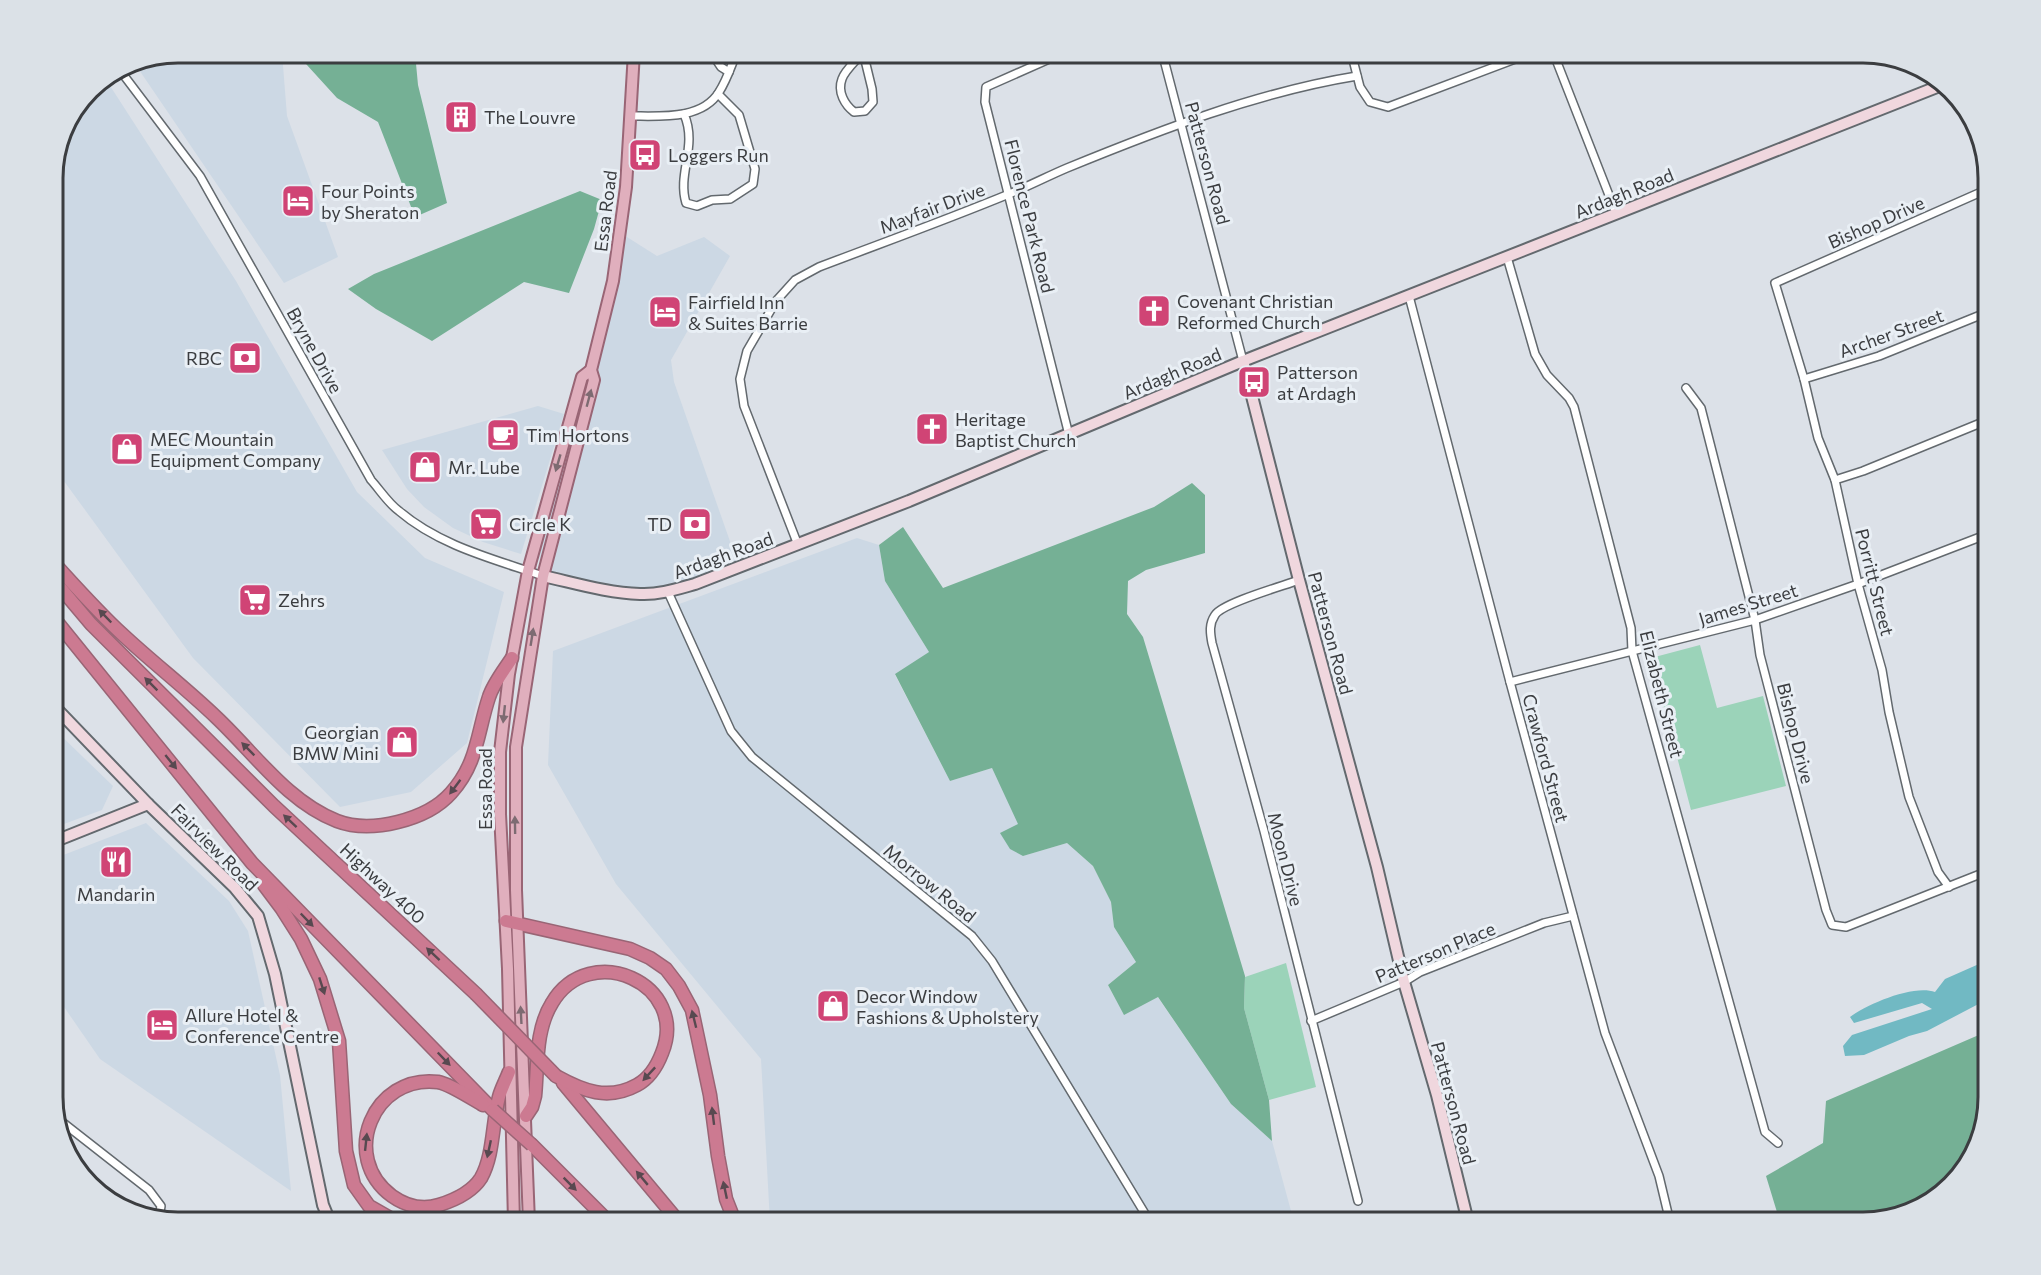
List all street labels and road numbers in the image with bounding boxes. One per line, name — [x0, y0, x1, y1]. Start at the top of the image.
street label: Patterson Road — [1181, 99, 1235, 227]
street label: Florence Park Road — [1000, 137, 1060, 295]
street label: Ardagh Road — [1571, 163, 1677, 223]
street label: Essa Road — [589, 169, 621, 253]
street label: Mayfair Drive — [876, 178, 988, 238]
street label: Bishop Drive — [1824, 191, 1928, 253]
street label: Bryne Drive — [282, 303, 348, 397]
street label: Archer Street — [1836, 304, 1946, 362]
street label: Ardagh Road — [1120, 342, 1224, 404]
street label: Porritt Street — [1851, 526, 1899, 638]
street label: Ardagh Road — [670, 527, 776, 583]
street label: Patterson Road — [1304, 569, 1358, 697]
street label: James Street — [1696, 579, 1800, 629]
street label: Elizabeth Street — [1636, 628, 1688, 760]
street label: Bishop Drive — [1773, 680, 1819, 786]
street label: Crawford Street — [1518, 691, 1574, 825]
street label: Essa Road — [474, 748, 496, 830]
street label: Fairview Road — [167, 799, 263, 895]
street label: Moon Drive — [1264, 810, 1308, 908]
street label: Highway 400 — [336, 838, 430, 928]
street label: Morrow Road — [879, 839, 981, 927]
street label: Patterson Place — [1372, 917, 1498, 987]
street label: Patterson Road — [1427, 1039, 1481, 1167]

